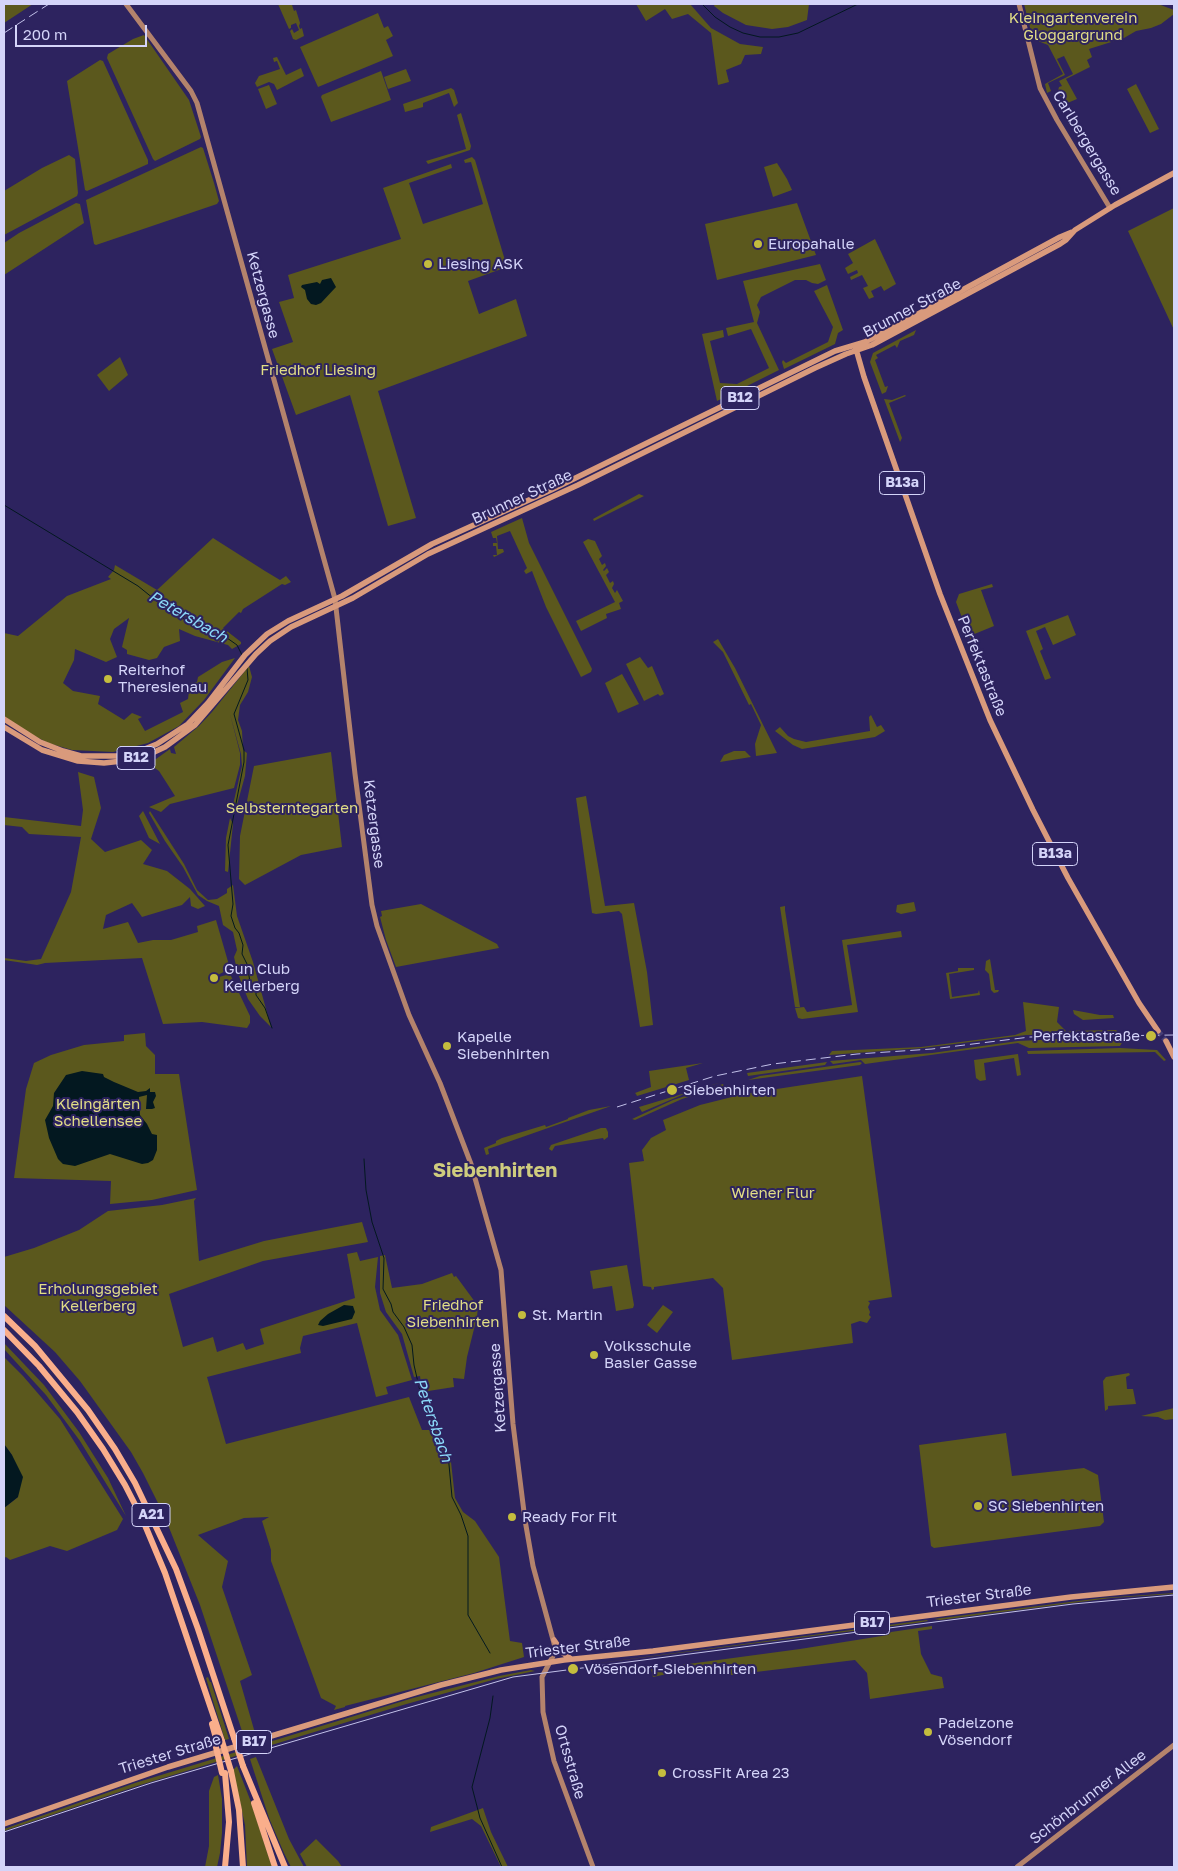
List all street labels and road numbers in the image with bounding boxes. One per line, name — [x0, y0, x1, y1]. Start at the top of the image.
street label: Carlbergergasse — [1049, 87, 1125, 199]
street label: Ketzergasse — [243, 249, 283, 341]
street label: Brunner Straße — [860, 275, 964, 341]
road number: B12 — [721, 386, 759, 409]
street label: Brunner Straße — [469, 466, 575, 528]
road number: B13a — [880, 472, 924, 494]
street label: Perfektastraße — [954, 613, 1010, 719]
road number: B12 — [117, 746, 155, 770]
street label: Ketzergasse — [360, 779, 388, 869]
road number: B13a — [1032, 842, 1078, 866]
street label: Ketzergasse — [486, 1343, 510, 1433]
road number: A21 — [132, 1504, 170, 1526]
street label: Triester Straße — [925, 1581, 1033, 1611]
road number: B17 — [854, 1612, 890, 1635]
street label: Triester Straße — [524, 1632, 632, 1662]
street label: Ortsstraße — [551, 1723, 589, 1801]
street label: Triester Straße — [117, 1730, 223, 1778]
road number: B17 — [236, 1730, 272, 1754]
street label: Schönbrunner Allee — [1026, 1746, 1150, 1848]

